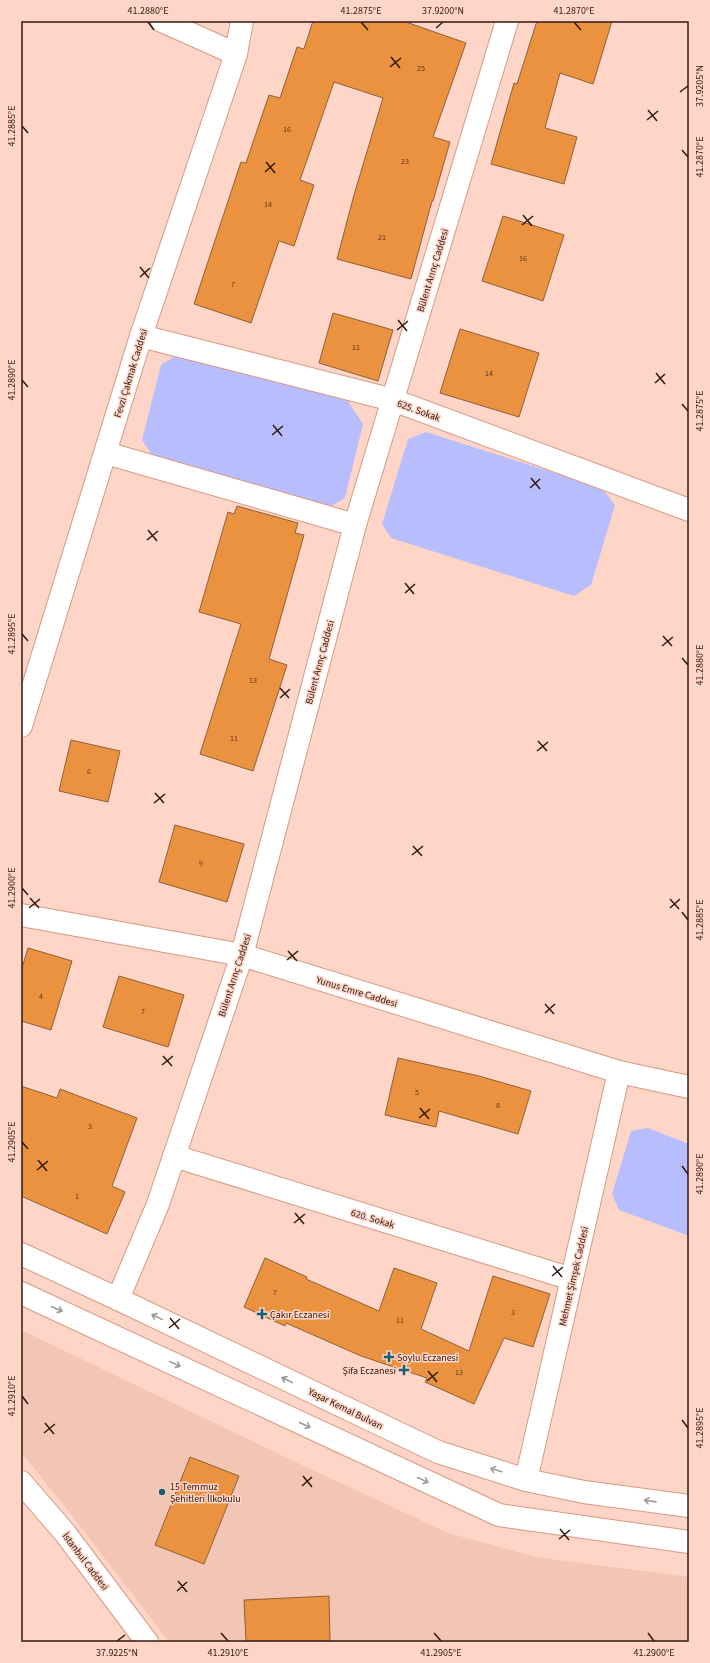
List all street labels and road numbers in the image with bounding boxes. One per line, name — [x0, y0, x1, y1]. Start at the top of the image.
street label: Bülent Arınç Caddesi — [414, 227, 452, 314]
street label: Fevzi Çakmak Caddesi — [111, 327, 151, 420]
street label: 625. Sokak — [395, 397, 442, 425]
street label: Bülent Arınç Caddesi — [302, 619, 338, 706]
street label: Bülent Arınç Caddesi — [215, 932, 255, 1019]
street label: Yunus Emre Caddesi — [313, 973, 399, 1011]
street label: 620. Sokak — [349, 1206, 396, 1232]
street label: Mehmet Şimşek Caddesi — [556, 1225, 592, 1327]
street label: Yaşar Kemal Bulvarı — [305, 1384, 385, 1433]
street label: İstanbul Caddesi — [59, 1530, 112, 1593]

